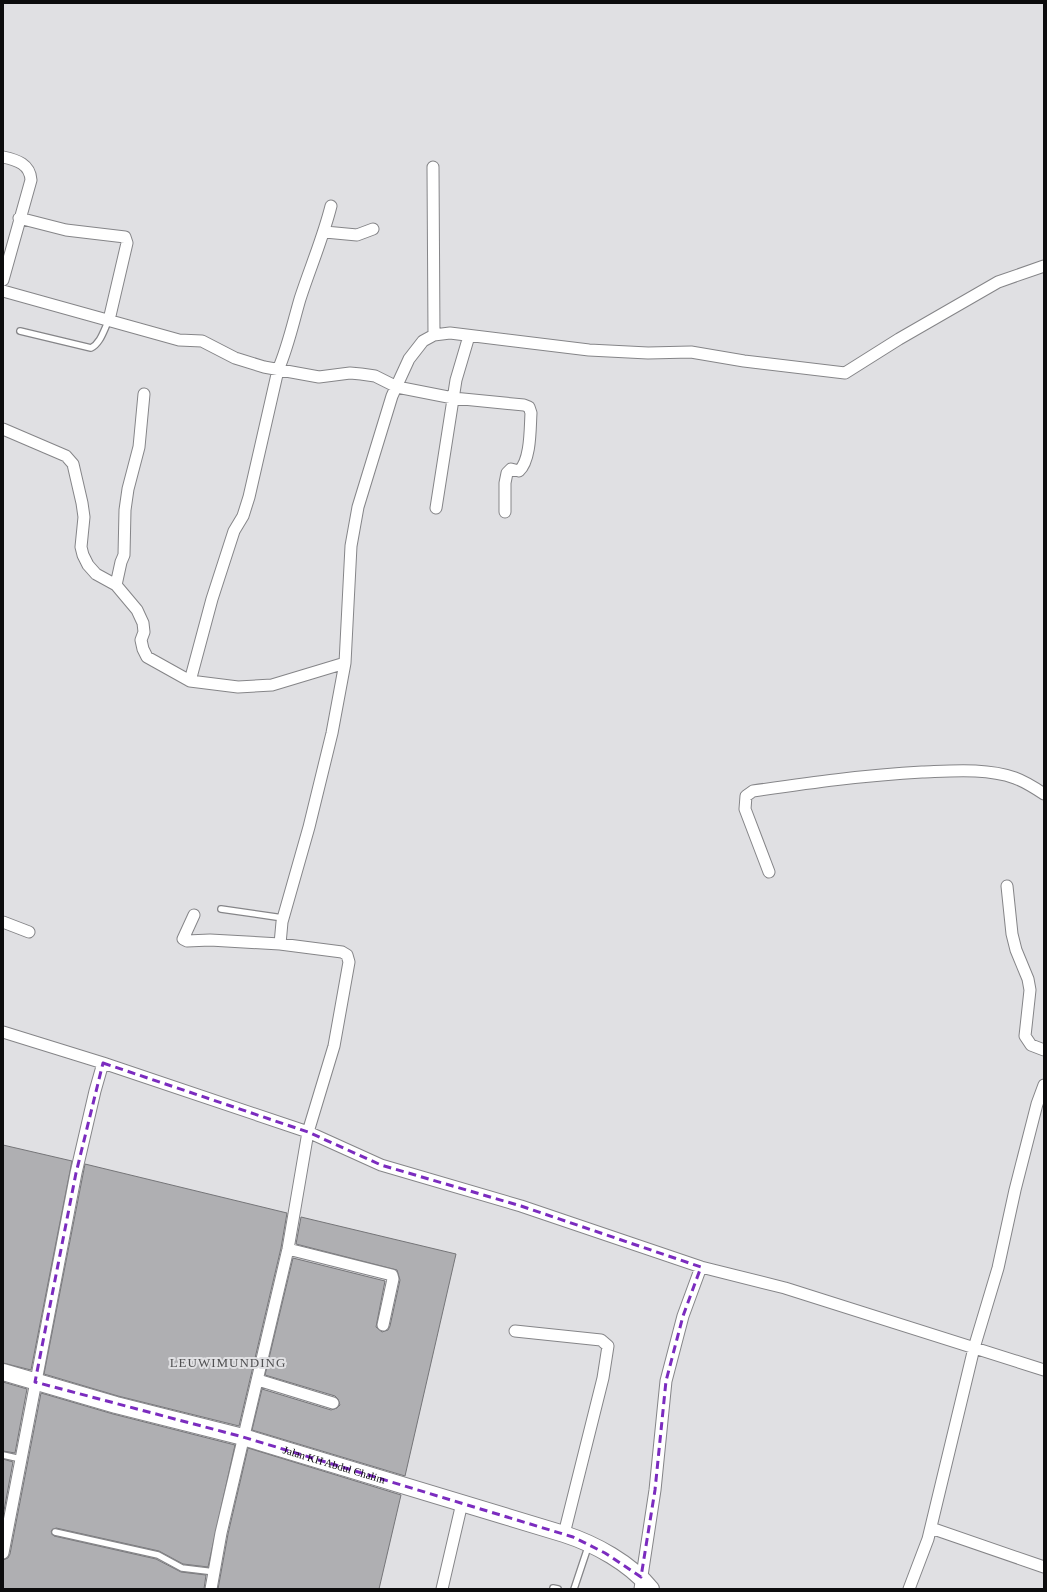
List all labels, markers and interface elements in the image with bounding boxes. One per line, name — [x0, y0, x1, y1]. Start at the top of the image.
district label: LEUWIMUNDING — [170, 1355, 286, 1370]
street label: Jalan KH Abdul Chalim — [282, 1443, 387, 1486]

